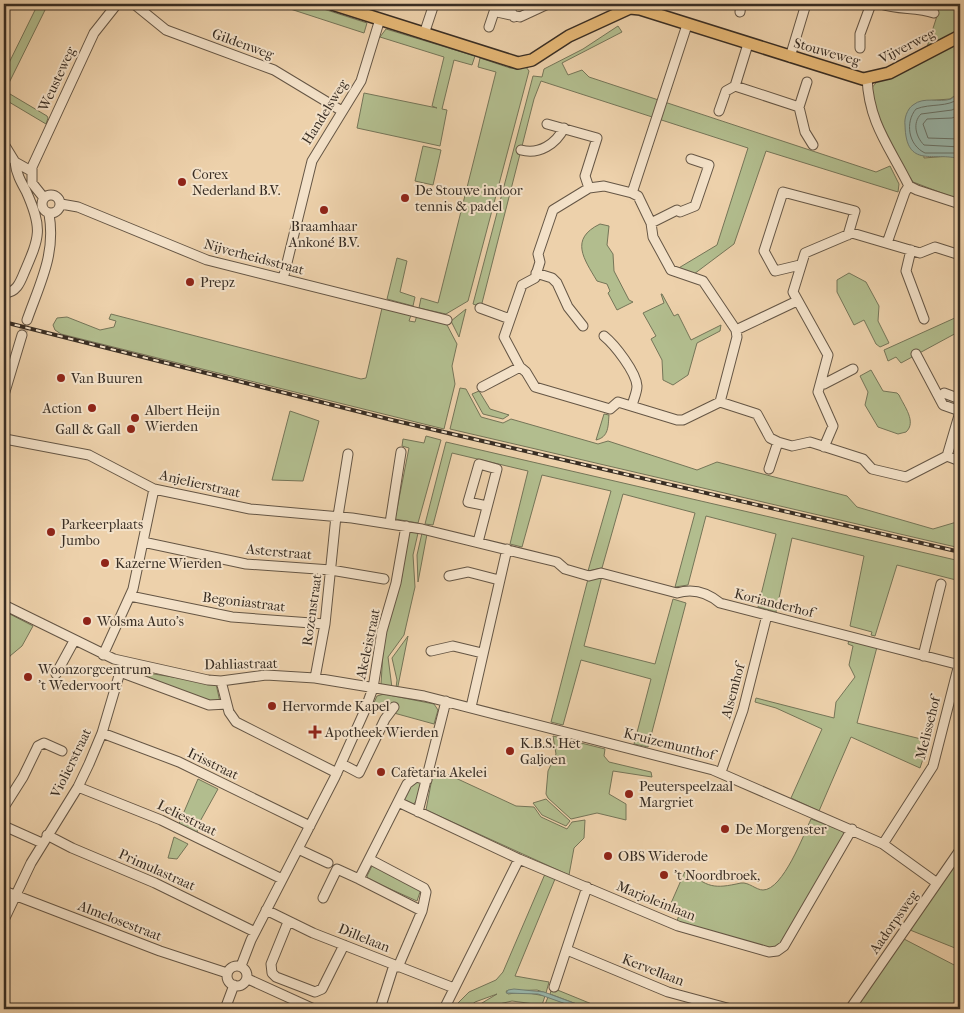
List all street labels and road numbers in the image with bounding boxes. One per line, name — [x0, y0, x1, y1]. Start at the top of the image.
street label: Vijverweg — [875, 24, 938, 68]
street label: Gildenweg — [210, 25, 277, 63]
street label: Stouweweg — [792, 34, 863, 70]
street label: Weusteweg — [34, 44, 80, 115]
street label: Handelsweg — [298, 76, 352, 148]
street label: Nijverheidsstraat — [202, 235, 306, 279]
street label: Anjelierstraat — [157, 466, 242, 502]
street label: Asterstraat — [244, 541, 313, 563]
street label: Rozenstraat — [299, 573, 325, 647]
street label: Korianderhof — [732, 585, 819, 622]
street label: Begoniastraat — [202, 588, 286, 616]
street label: Akeleistraat — [352, 607, 384, 682]
street label: Dahliastraat — [204, 655, 278, 673]
street label: Alsemhof — [717, 658, 749, 721]
street label: Melissehof — [912, 692, 945, 761]
street label: Kruizemunthof — [622, 724, 720, 764]
street label: Violierstraat — [46, 726, 95, 801]
street label: Irisstraat — [185, 744, 241, 784]
street label: Leliestraat — [154, 796, 220, 840]
street label: Primulastraat — [116, 845, 198, 895]
street label: Marjoleinlaan — [614, 877, 698, 925]
street label: Aadorpsweg — [865, 886, 922, 958]
street label: Almelosestraat — [75, 897, 164, 945]
street label: Dillelaan — [336, 920, 392, 956]
street label: Kervellaan — [619, 950, 687, 990]

